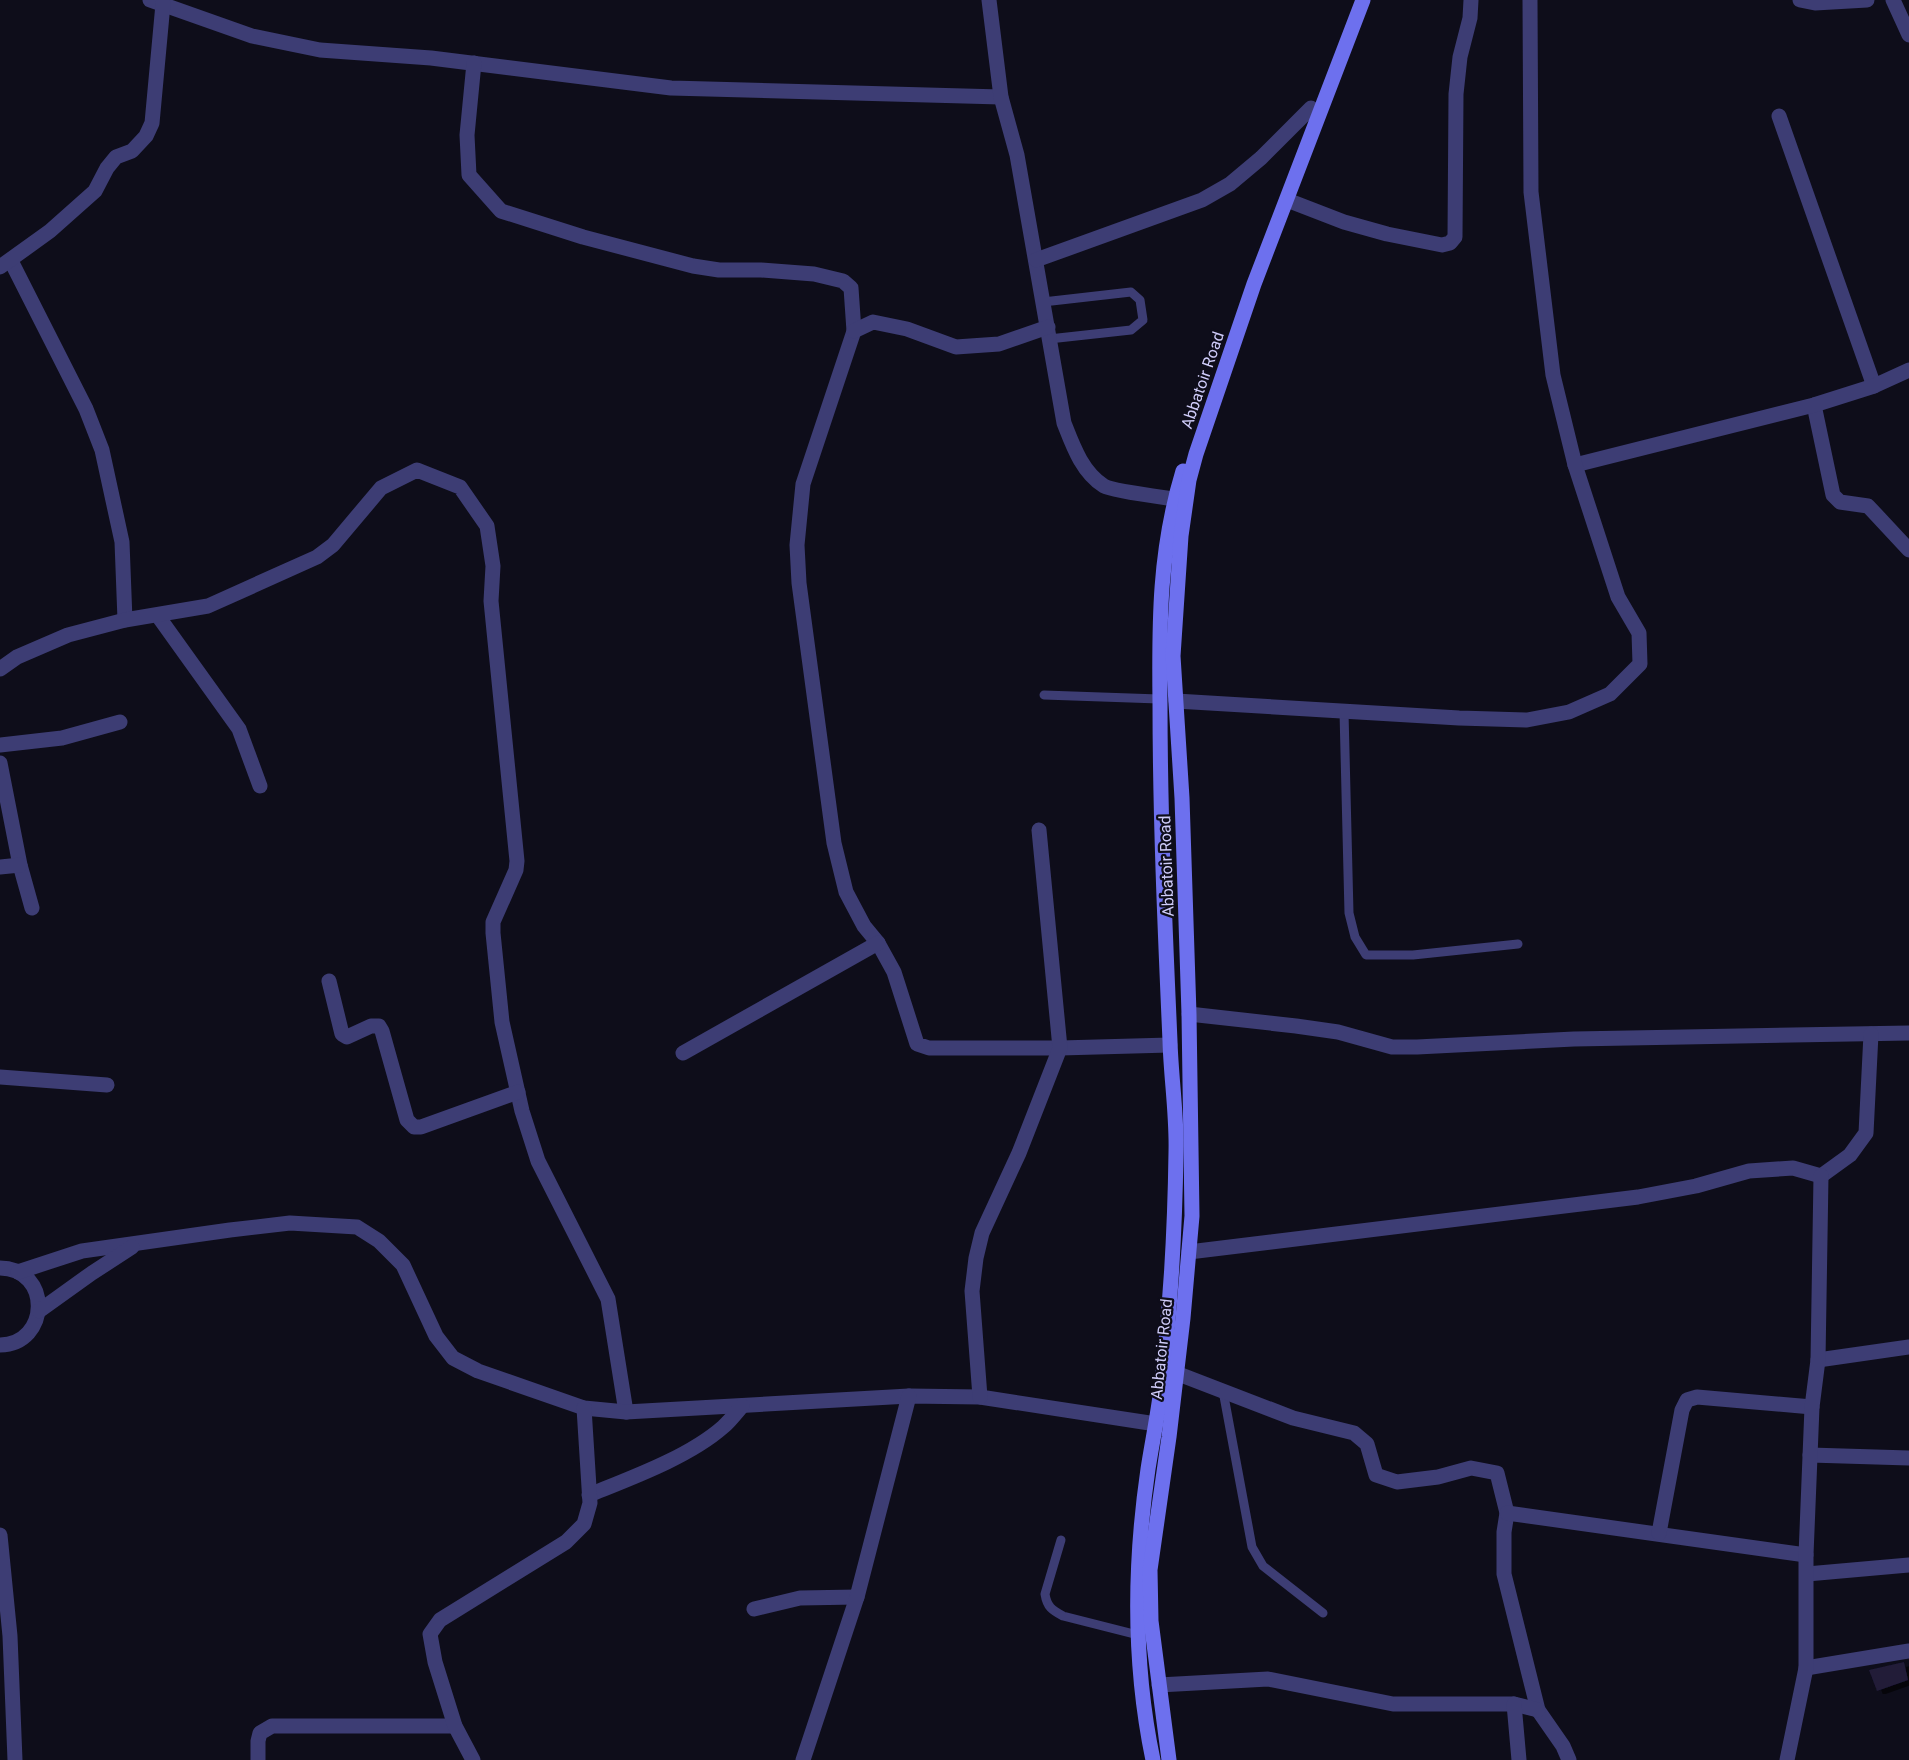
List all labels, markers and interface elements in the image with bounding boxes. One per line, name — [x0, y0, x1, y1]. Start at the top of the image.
street label: Abbatoir Road — [1177, 329, 1228, 431]
street label: Abbatoir Road — [1155, 815, 1178, 917]
street label: Abbatoir Road — [1147, 1298, 1176, 1400]

